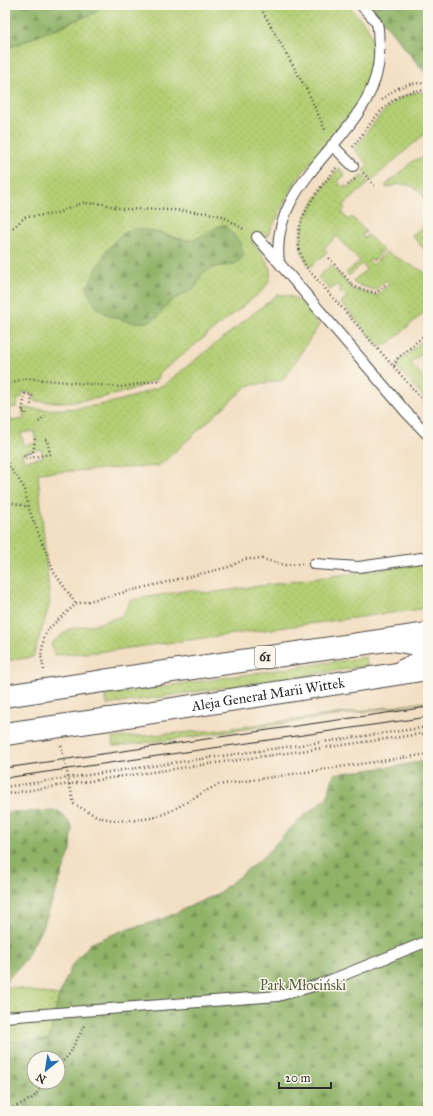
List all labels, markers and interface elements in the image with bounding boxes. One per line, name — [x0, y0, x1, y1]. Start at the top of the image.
road number: 61 — [255, 646, 275, 668]
street label: Aleja Generał Marii Wittek — [189, 674, 346, 715]
park label: Park Młociński — [260, 977, 346, 994]
north arrow — [26, 1050, 66, 1090]
scale bar — [279, 1064, 331, 1090]
text: N — [33, 1070, 49, 1086]
text: 20 m — [285, 1071, 311, 1085]

